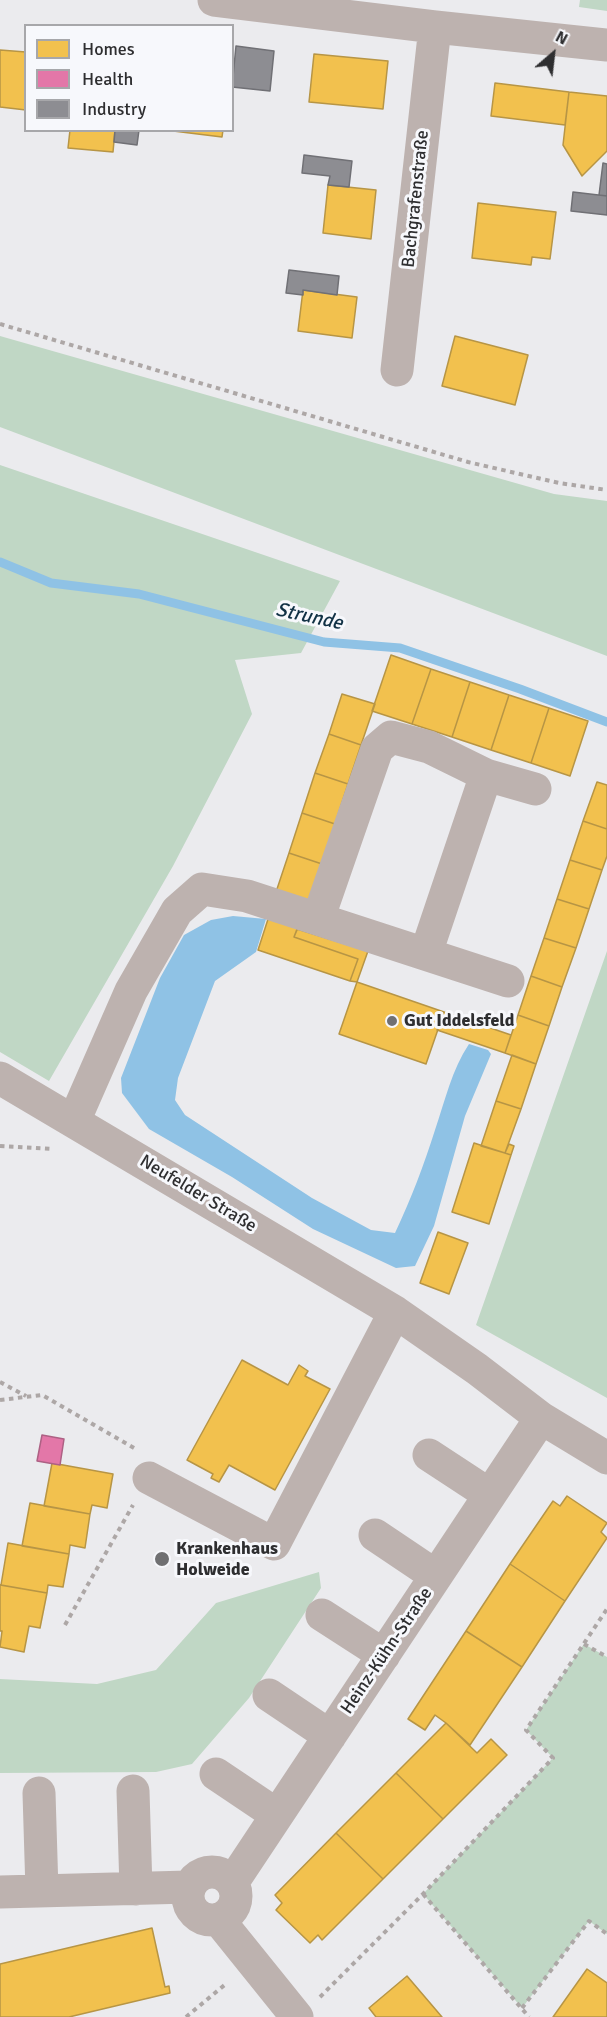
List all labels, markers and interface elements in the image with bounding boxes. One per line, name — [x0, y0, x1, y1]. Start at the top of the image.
legend — [24, 24, 234, 132]
north arrow — [523, 24, 583, 84]
text: N — [552, 27, 571, 50]
text: Homes — [82, 38, 135, 60]
text: Health — [82, 68, 133, 90]
text: Industry — [82, 98, 146, 120]
street label: Bachgrafenstraße — [398, 129, 434, 269]
water label: Strunde — [273, 598, 345, 636]
place label: Gut Iddelsfeld — [404, 1010, 515, 1032]
marker: Gut Iddelsfeld — [385, 1014, 399, 1028]
street label: Neufelder Straße — [136, 1151, 260, 1237]
place label: Krankenhaus Holweide — [176, 1538, 278, 1580]
marker: Krankenhaus Holweide — [153, 1550, 171, 1568]
street label: Heinz-Kühn-Straße — [337, 1583, 437, 1719]

